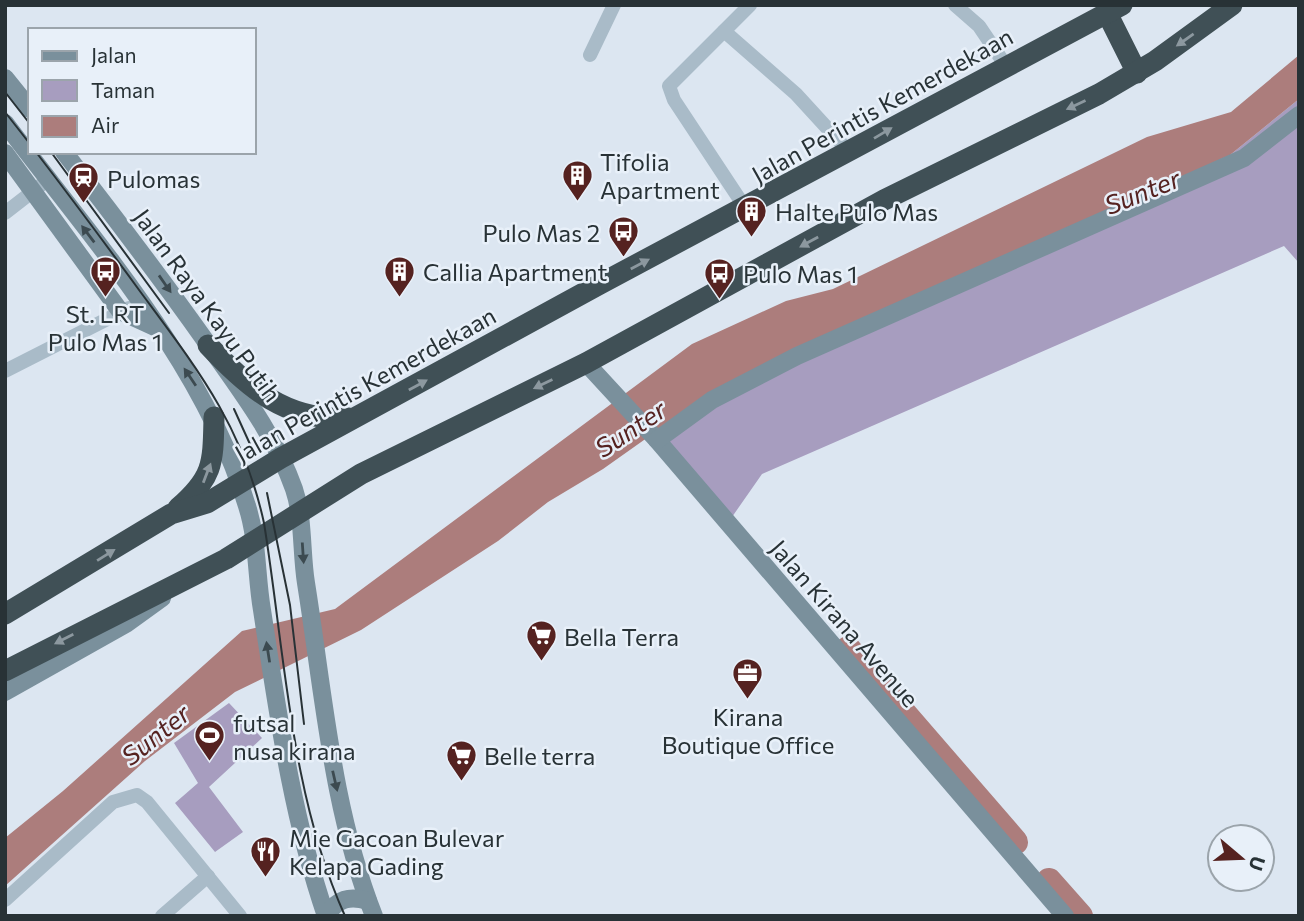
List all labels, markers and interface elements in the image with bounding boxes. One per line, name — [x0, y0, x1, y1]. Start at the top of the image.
street label: Jalan Perintis Kemerdekaan — [746, 21, 1018, 189]
legend — [28, 28, 256, 154]
one-way arrow — [1176, 33, 1194, 47]
text: Jalan — [91, 42, 136, 67]
text: Taman — [91, 77, 155, 102]
one-way arrow — [1066, 99, 1087, 110]
text: Air — [91, 112, 119, 137]
one-way arrow — [873, 127, 893, 139]
place label: Tifolia Apartment — [600, 147, 720, 204]
building icon: Tifolia Apartment — [560, 158, 594, 202]
station icon: Pulomas — [67, 161, 101, 205]
water label: Sunter — [1099, 161, 1186, 220]
place label: Pulomas — [107, 164, 200, 193]
building icon: Halte Pulo Mas — [735, 194, 769, 238]
place label: Halte Pulo Mas — [775, 197, 938, 226]
street label: Jalan Raya Kayu Putih — [128, 203, 288, 407]
bus stop icon: Pulo Mas 2 — [606, 215, 640, 259]
place label: Pulo Mas 2 — [482, 218, 600, 247]
one-way arrow — [81, 225, 95, 243]
one-way arrow — [799, 236, 818, 248]
bus stop icon: St. LRT Pulo Mas 1 — [88, 254, 122, 298]
building icon: Callia Apartment — [383, 254, 417, 298]
bus stop icon: Pulo Mas 1 — [703, 256, 737, 300]
place label: Callia Apartment — [423, 257, 608, 286]
one-way arrow — [630, 258, 650, 270]
place label: Pulo Mas 1 — [743, 259, 858, 288]
one-way arrow — [158, 275, 172, 293]
place label: St. LRT Pulo Mas 1 — [48, 299, 162, 356]
street label: Jalan Perintis Kemerdekaan — [229, 300, 501, 468]
one-way arrow — [183, 368, 197, 386]
one-way arrow — [533, 378, 553, 390]
one-way arrow — [409, 379, 429, 391]
water label: Sunter — [588, 392, 673, 463]
one-way arrow — [202, 462, 213, 483]
street label: Jalan Kirana Avenue — [765, 534, 925, 712]
one-way arrow — [298, 543, 309, 565]
one-way arrow — [96, 548, 116, 561]
supermarket icon: Bella Terra — [524, 619, 558, 663]
place label: Bella Terra — [564, 622, 679, 651]
one-way arrow — [54, 634, 74, 645]
one-way arrow — [262, 641, 273, 663]
office icon: Kirana Boutique Office — [731, 657, 765, 701]
water label: Sunter — [114, 696, 197, 771]
place label: Kirana Boutique Office — [662, 702, 834, 759]
place label: futsal nusa kirana — [233, 708, 356, 765]
sports icon: futsal nusa kirana — [193, 719, 227, 763]
supermarket icon: Belle terra — [444, 738, 478, 782]
place label: Belle terra — [484, 741, 595, 770]
one-way arrow — [330, 770, 341, 792]
place label: Mie Gacoan Bulevar Kelapa Gading — [289, 823, 505, 880]
north arrow — [1206, 823, 1276, 893]
restaurant icon: Mie Gacoan Bulevar Kelapa Gading — [249, 834, 283, 878]
text: U — [1244, 853, 1271, 874]

